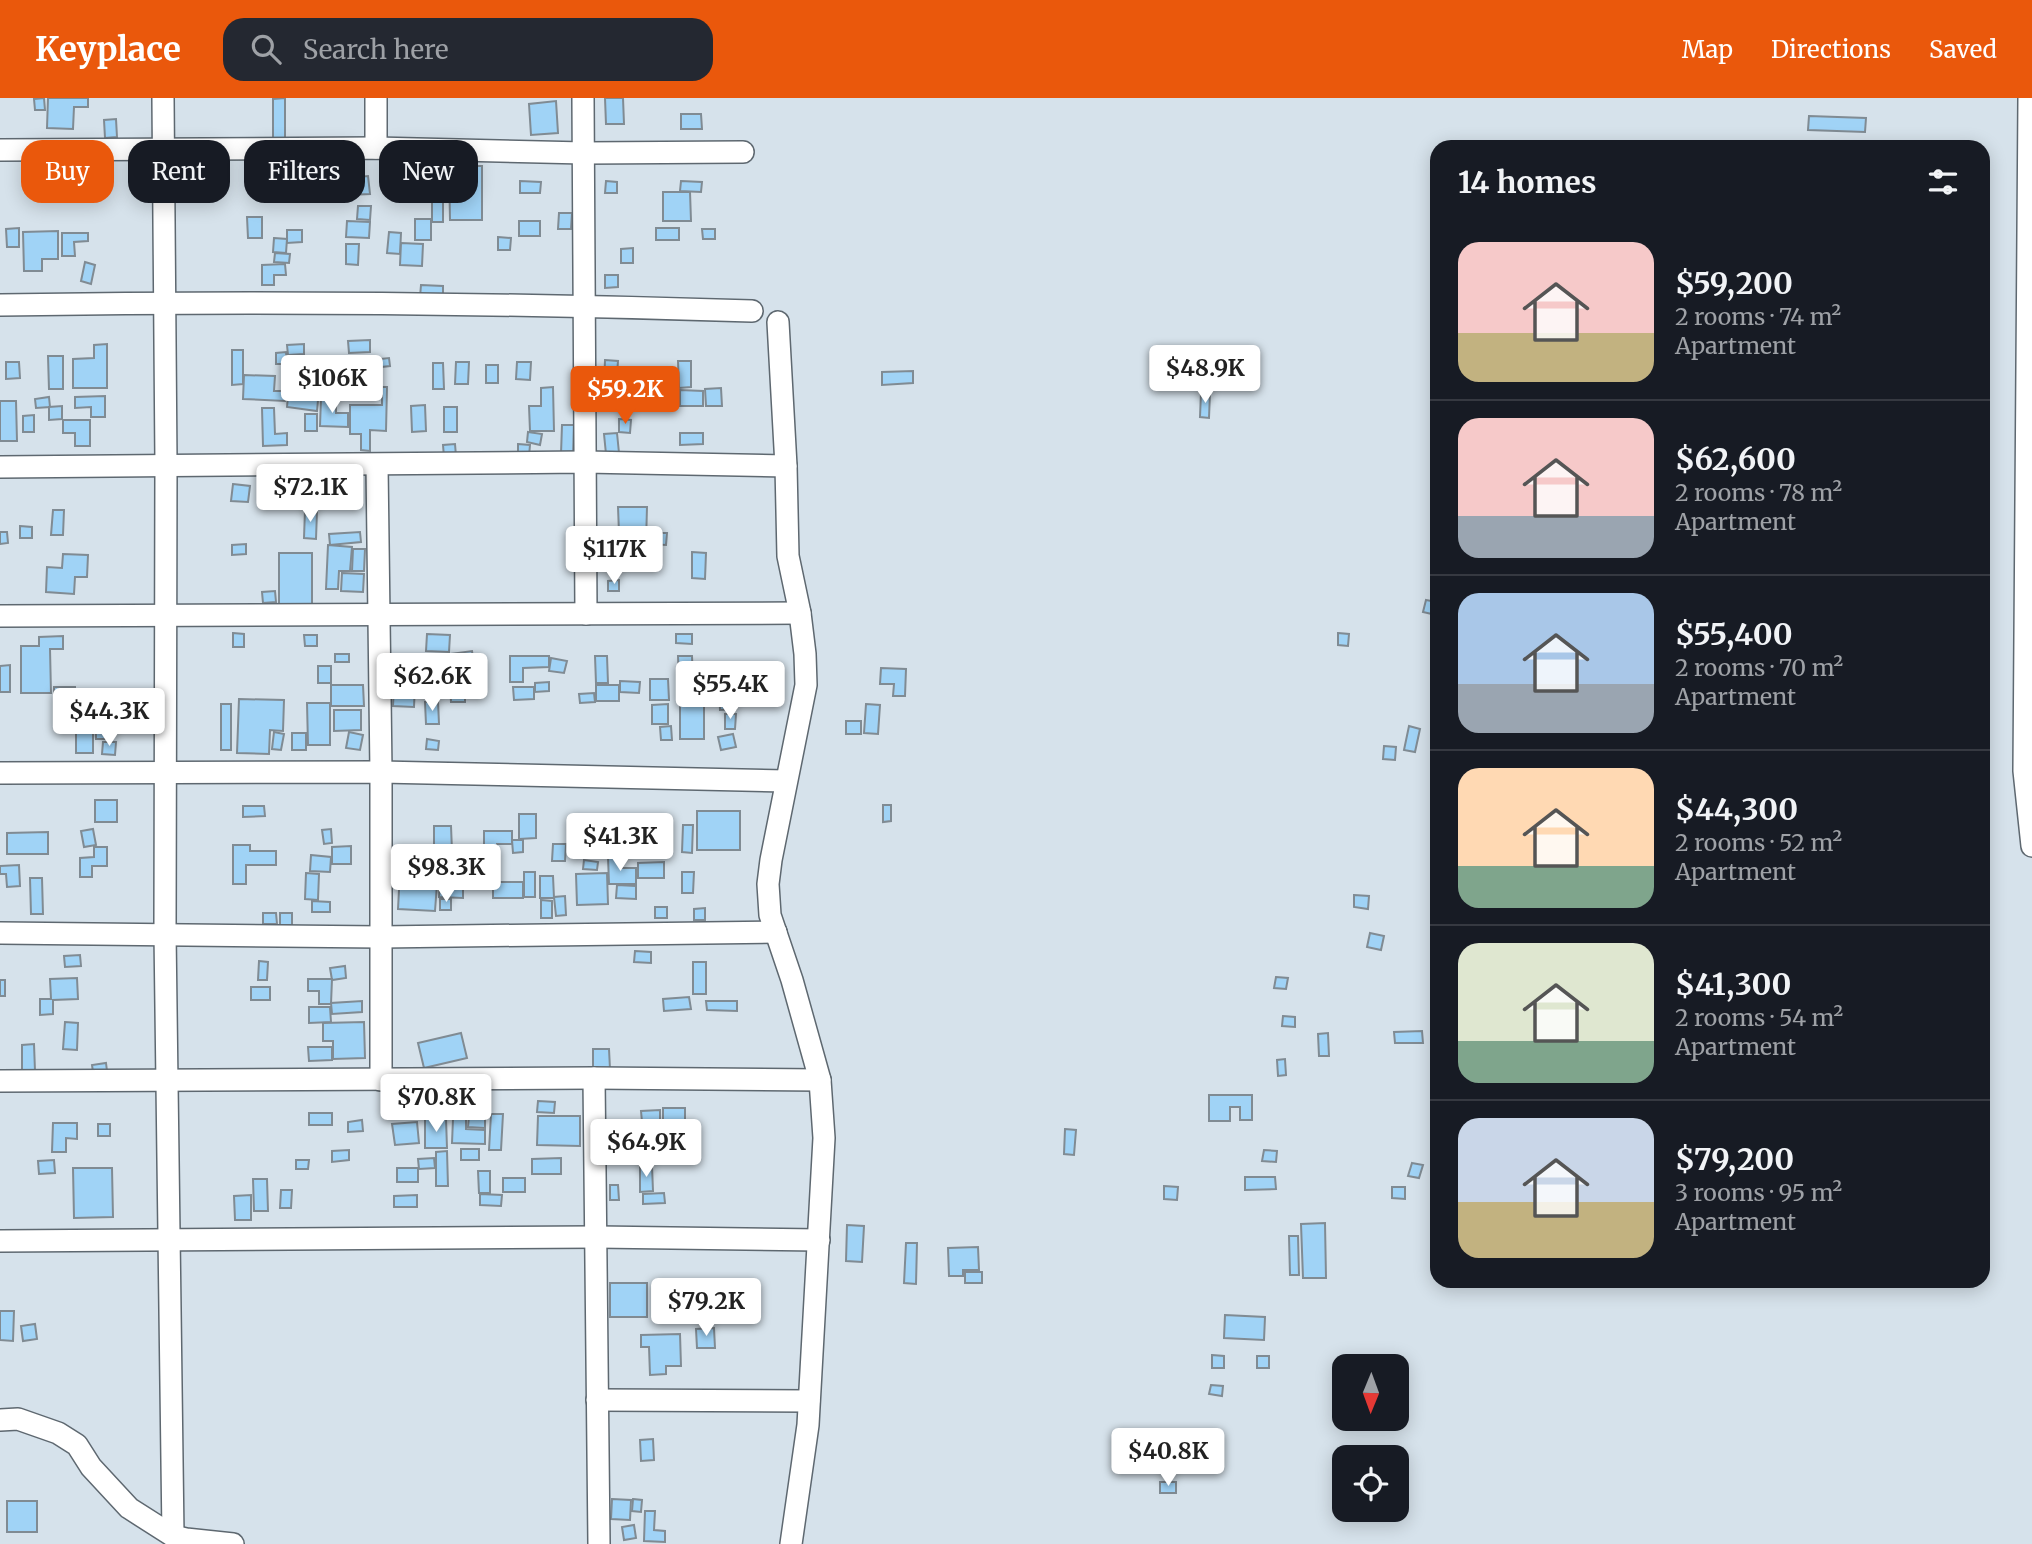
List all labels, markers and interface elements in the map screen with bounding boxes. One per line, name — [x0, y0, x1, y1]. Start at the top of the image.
search box — [223, 18, 713, 81]
text: Keyplace — [35, 29, 181, 70]
icon: search — [247, 30, 285, 68]
text: Search here — [303, 33, 449, 66]
text: Map — [1682, 34, 1733, 65]
text: Directions — [1771, 34, 1891, 65]
text: Saved — [1929, 34, 1997, 65]
chip: Buy — [21, 140, 114, 203]
chip: Rent — [128, 140, 230, 203]
chip: Filters — [244, 140, 365, 203]
chip: New — [379, 140, 478, 203]
text: 14 homes — [1458, 163, 1596, 201]
icon: filters — [1924, 163, 1962, 201]
text: $59,200 — [1675, 264, 1793, 302]
icon: home — [1514, 270, 1598, 354]
text: 2 rooms · 74 m² — [1675, 302, 1841, 331]
text: Apartment — [1675, 331, 1796, 360]
pin: $48.9K — [1148, 345, 1262, 405]
text: $48.9K — [1165, 353, 1245, 382]
pin: $106K — [283, 356, 381, 415]
text: $106K — [297, 363, 367, 392]
pin: $59.2K — [568, 366, 682, 426]
text: $59.2K — [587, 374, 663, 403]
text: $62,600 — [1675, 440, 1796, 478]
icon: home — [1514, 446, 1598, 530]
pin: $72.1K — [253, 464, 367, 524]
text: $72.1K — [272, 472, 348, 501]
text: 2 rooms · 78 m² — [1675, 478, 1842, 507]
text: Apartment — [1675, 507, 1796, 536]
pin: $117K — [565, 526, 663, 586]
text: $117K — [582, 534, 646, 563]
text: $55,400 — [1675, 615, 1793, 653]
icon: home — [1514, 621, 1598, 705]
text: 2 rooms · 70 m² — [1675, 653, 1843, 682]
pin: $62.6K — [375, 654, 489, 713]
text: $62.6K — [393, 661, 471, 690]
pin: $55.4K — [673, 662, 787, 721]
text: $55.4K — [692, 669, 768, 698]
text: Apartment — [1675, 682, 1796, 711]
pin: $44.3K — [52, 688, 166, 748]
text: $44.3K — [69, 696, 149, 725]
text: $44,300 — [1675, 790, 1798, 828]
icon: home — [1514, 796, 1598, 880]
pin: $41.3K — [563, 814, 677, 873]
text: $41.3K — [582, 821, 658, 850]
text: 2 rooms · 52 m² — [1675, 828, 1842, 857]
pin: $98.3K — [389, 844, 503, 904]
text: $98.3K — [407, 852, 485, 881]
text: Apartment — [1675, 857, 1796, 886]
text: $41,300 — [1675, 965, 1791, 1003]
icon: home — [1514, 971, 1598, 1055]
text: 2 rooms · 54 m² — [1675, 1003, 1843, 1032]
text: Apartment — [1675, 1032, 1796, 1061]
pin: $70.8K — [379, 1074, 493, 1134]
text: $70.8K — [396, 1082, 476, 1111]
pin: $64.9K — [589, 1119, 703, 1179]
text: $64.9K — [606, 1127, 686, 1156]
text: $79,200 — [1675, 1140, 1794, 1178]
icon: home — [1514, 1146, 1598, 1230]
text: 3 rooms · 95 m² — [1675, 1178, 1842, 1207]
text: Apartment — [1675, 1207, 1796, 1236]
pin: $79.2K — [649, 1278, 763, 1338]
text: $79.2K — [667, 1286, 745, 1315]
north arrow — [1332, 1354, 1409, 1432]
map controls — [1332, 1354, 1409, 1522]
pin: $40.8K — [1111, 1428, 1225, 1488]
text: $40.8K — [1127, 1436, 1209, 1465]
button: locate — [1332, 1445, 1409, 1522]

